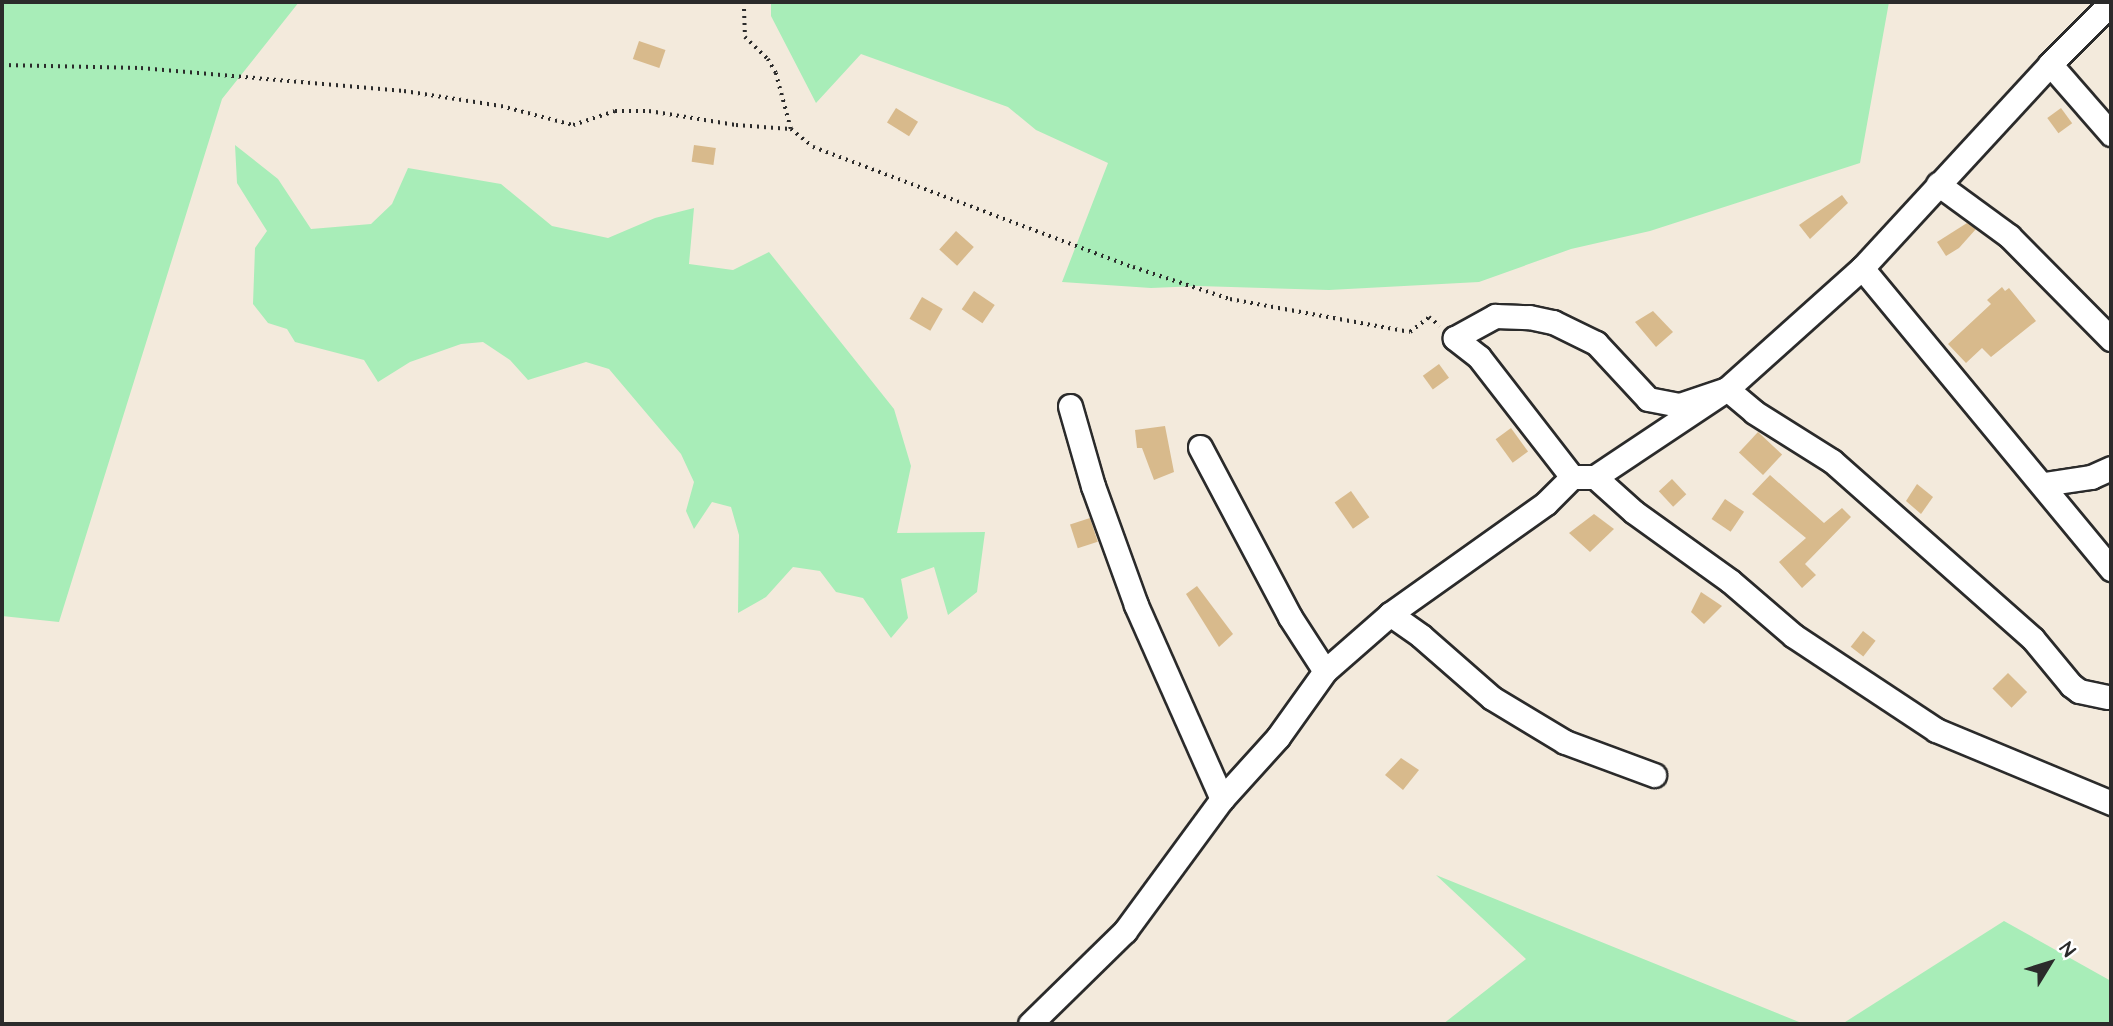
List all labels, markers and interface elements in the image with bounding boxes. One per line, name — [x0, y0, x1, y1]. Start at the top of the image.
north arrow — [2015, 928, 2085, 998]
text: N — [2053, 937, 2081, 963]

